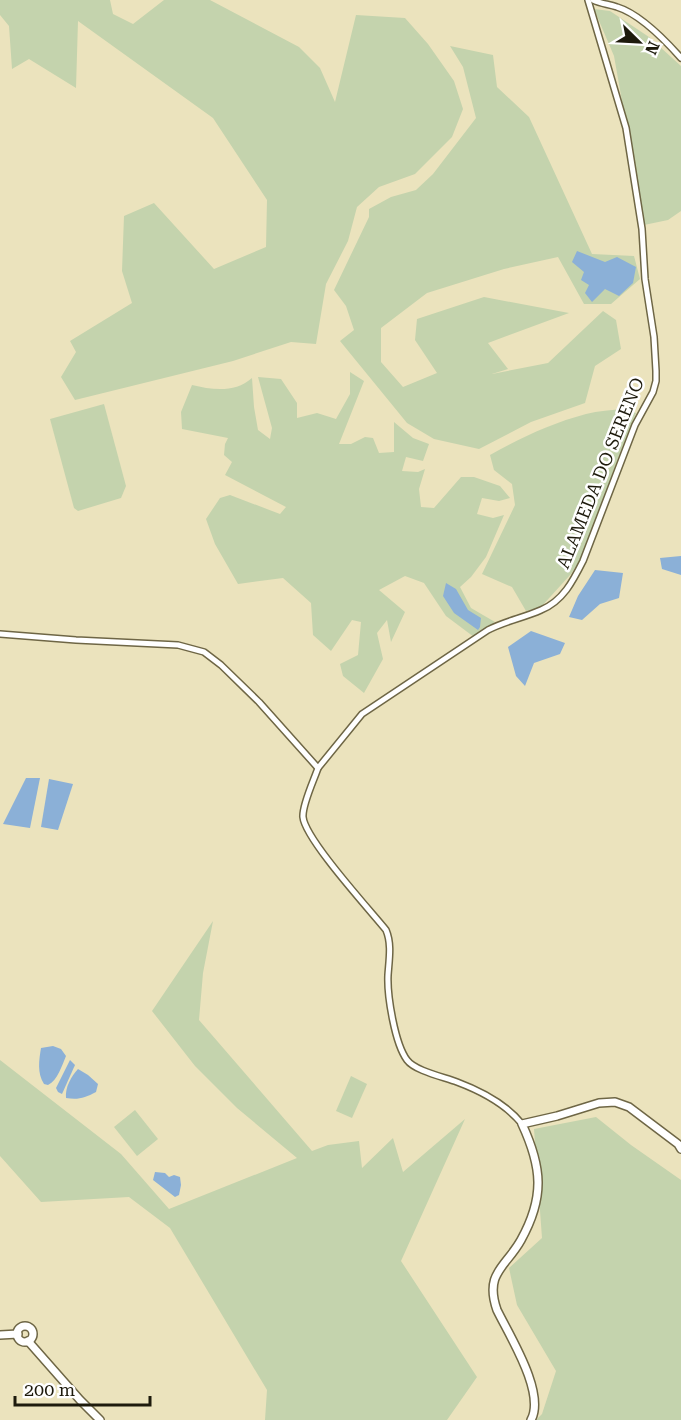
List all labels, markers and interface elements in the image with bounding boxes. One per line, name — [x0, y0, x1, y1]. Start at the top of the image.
north arrow — [609, 12, 669, 72]
text: N — [641, 38, 663, 57]
street label: ALAMEDA DO SERENO — [552, 374, 648, 572]
scale bar — [15, 1369, 150, 1407]
text: 200 m — [24, 1379, 75, 1400]

